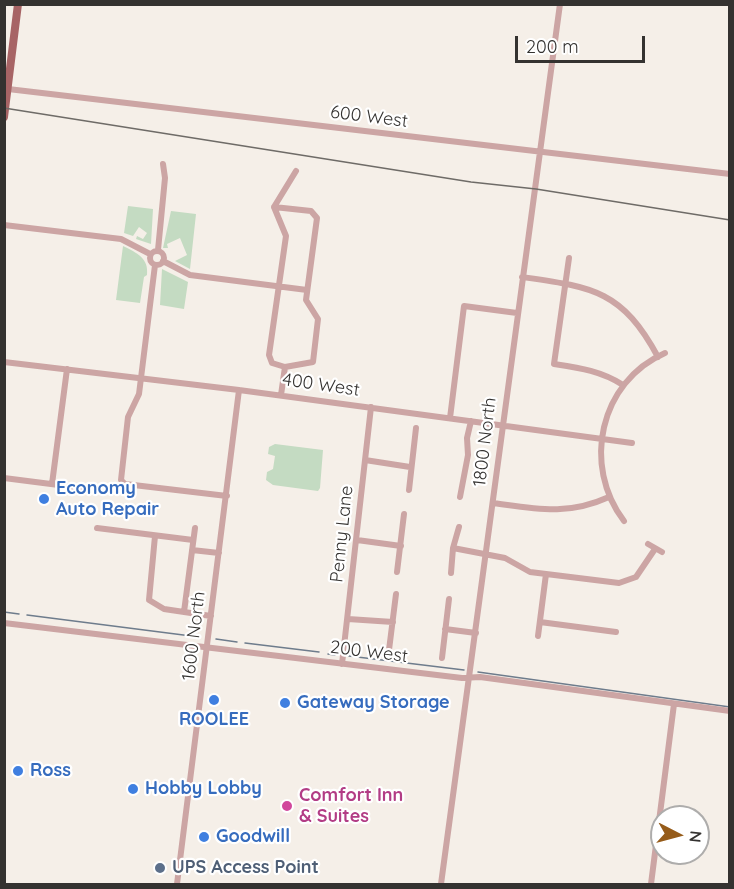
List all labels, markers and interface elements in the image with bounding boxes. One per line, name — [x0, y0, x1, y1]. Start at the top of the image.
scale bar — [518, 24, 648, 62]
text: 200 m — [526, 35, 579, 58]
street label: 600 West — [329, 102, 409, 132]
street label: 400 West — [281, 369, 361, 401]
street label: 1800 North — [469, 396, 501, 488]
place label: Economy Auto Repair — [56, 478, 159, 520]
street label: Penny Lane — [326, 484, 358, 584]
marker: Economy Auto Repair — [37, 492, 51, 506]
street label: 1600 North — [178, 590, 210, 682]
street label: 200 West — [329, 637, 409, 667]
place label: Gateway Storage — [297, 692, 450, 714]
marker: ROOLEE — [207, 693, 221, 707]
marker: Gateway Storage — [278, 696, 292, 710]
place label: ROOLEE — [179, 709, 249, 731]
place label: Ross — [30, 760, 71, 782]
marker: Ross — [11, 764, 25, 778]
place label: Hobby Lobby — [145, 778, 262, 800]
marker: Hobby Lobby — [126, 782, 140, 796]
place label: Comfort Inn & Suites — [299, 785, 403, 828]
marker: Comfort Inn & Suites — [280, 799, 294, 813]
north arrow — [650, 805, 710, 865]
place label: Goodwill — [216, 826, 290, 848]
marker: Goodwill — [197, 830, 211, 844]
text: N — [685, 830, 706, 844]
place label: UPS Access Point — [172, 857, 319, 879]
marker: UPS Access Point — [153, 861, 167, 875]

